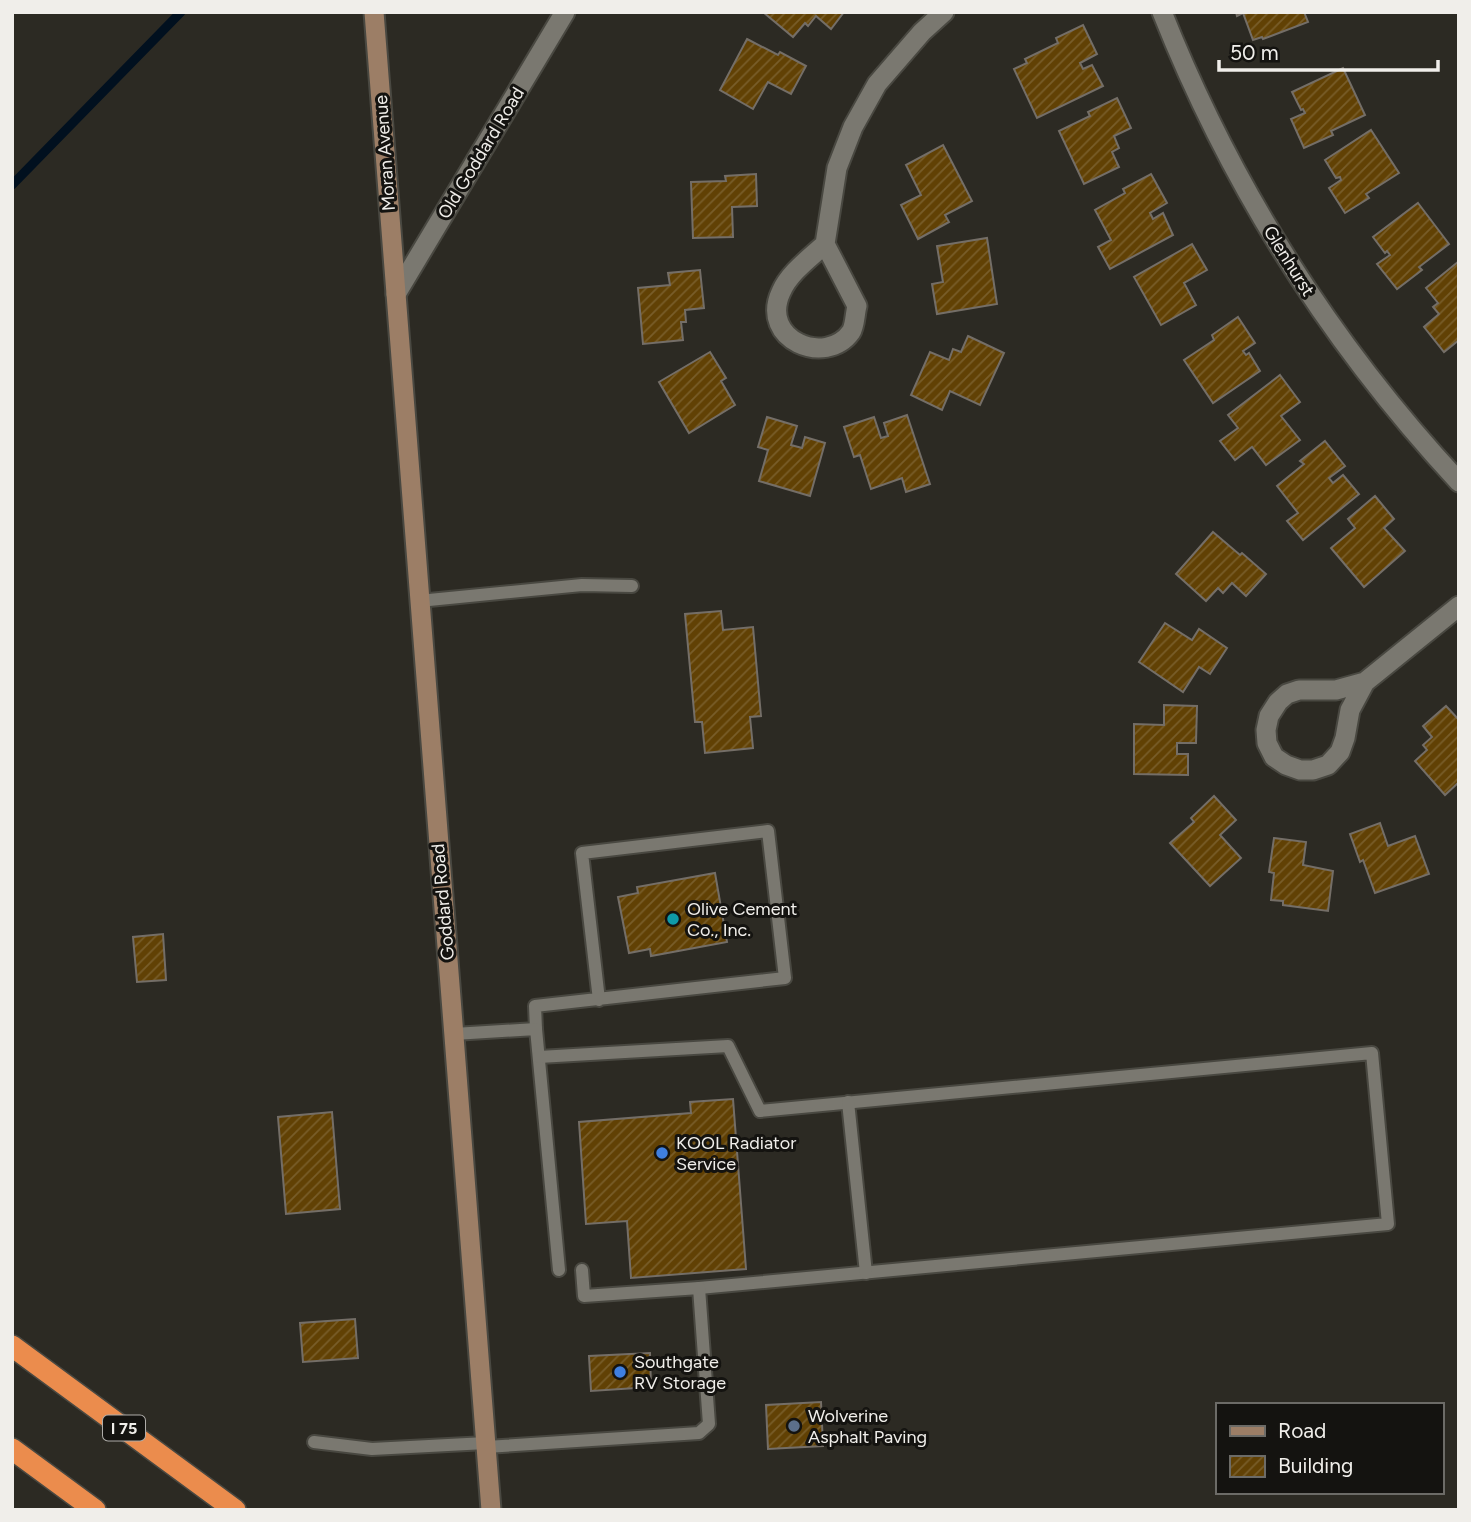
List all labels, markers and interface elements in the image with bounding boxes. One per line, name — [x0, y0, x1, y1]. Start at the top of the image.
scale bar — [1219, 28, 1438, 72]
text: 50 m — [1230, 40, 1279, 65]
street label: Old Goddard Road — [433, 83, 529, 223]
street label: Moran Avenue — [370, 94, 400, 212]
street label: Glenhurst — [1259, 222, 1319, 300]
street label: Goddard Road — [427, 843, 459, 961]
place label: Olive Cement Co., Inc. — [687, 898, 798, 941]
marker: Olive Cement Co., Inc. — [665, 911, 681, 927]
place label: KOOL Radiator Service — [676, 1132, 796, 1175]
marker: KOOL Radiator Service — [654, 1145, 670, 1161]
place label: Southgate RV Storage — [634, 1351, 726, 1394]
marker: Southgate RV Storage — [612, 1364, 628, 1380]
legend — [1216, 1403, 1443, 1494]
place label: Wolverine Asphalt Paving — [808, 1405, 927, 1448]
road number: I 75 — [103, 1416, 145, 1440]
marker: Wolverine Asphalt Paving — [786, 1418, 802, 1434]
text: Road — [1278, 1418, 1326, 1443]
text: Building — [1278, 1453, 1353, 1478]

